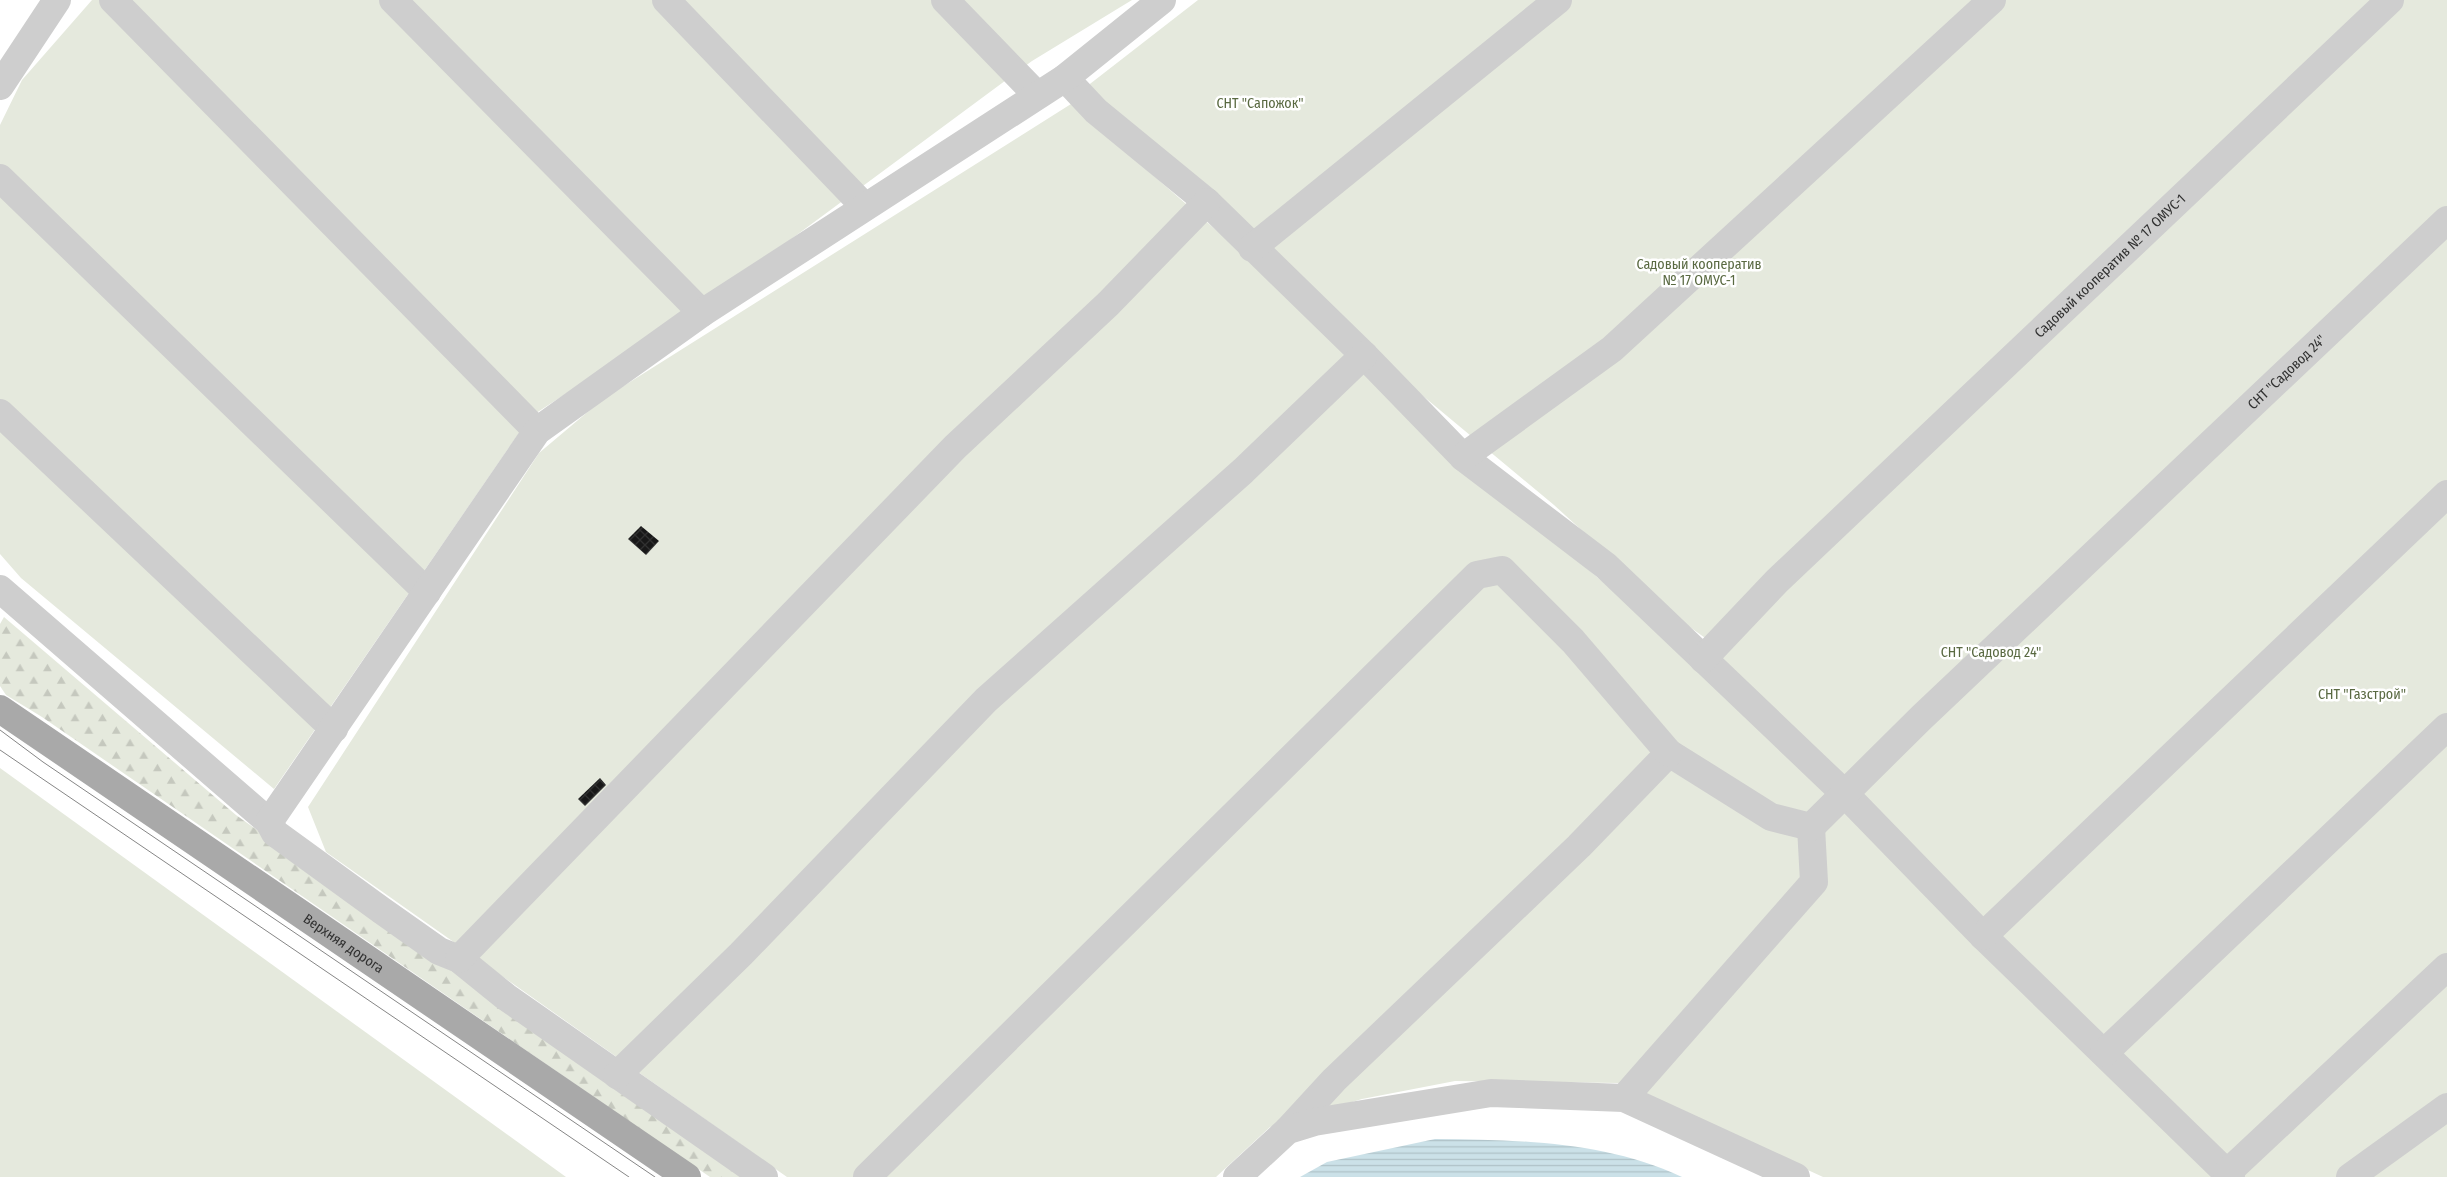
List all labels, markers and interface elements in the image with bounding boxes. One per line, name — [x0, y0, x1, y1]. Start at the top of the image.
park label: СНТ "Сапожок" — [1216, 95, 1304, 112]
street label: Садовый кооператив № 17 ОМУС-1 — [2031, 190, 2189, 341]
park label: Садовый кооператив № 17 ОМУС-1 — [1636, 256, 1762, 289]
street label: СНТ "Садовод 24" — [2244, 331, 2329, 413]
park label: СНТ "Садовод 24" — [1941, 644, 2041, 661]
park label: СНТ "Газстрой" — [2318, 686, 2406, 703]
street label: Верхняя дорога — [300, 910, 387, 977]

